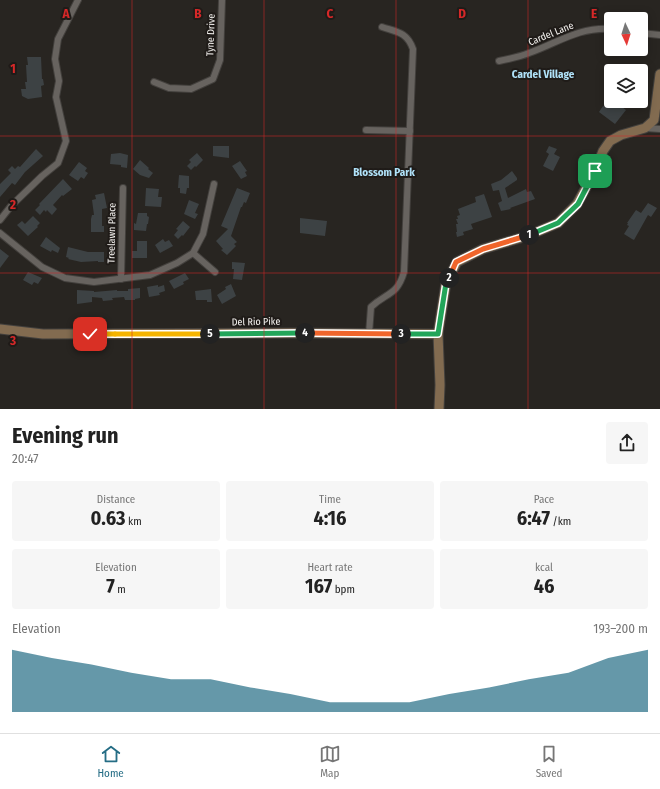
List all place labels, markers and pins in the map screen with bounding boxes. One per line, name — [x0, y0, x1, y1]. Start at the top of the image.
pin — [578, 154, 612, 188]
pin: 1 — [519, 225, 539, 245]
pin: 2 — [439, 268, 459, 288]
pin — [73, 317, 107, 351]
pin: 4 — [295, 323, 315, 343]
pin: 5 — [200, 324, 220, 344]
pin: 3 — [391, 324, 411, 344]

